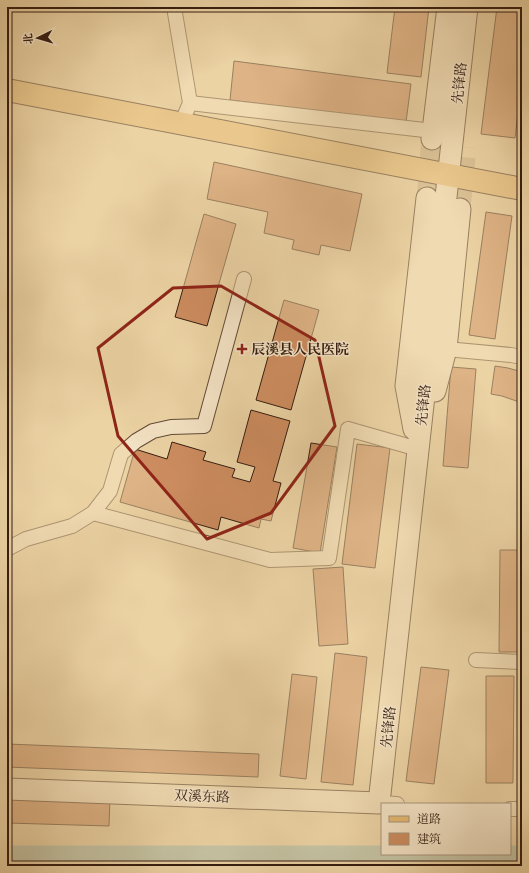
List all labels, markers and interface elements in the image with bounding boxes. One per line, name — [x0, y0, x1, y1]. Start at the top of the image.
north arrow — [18, 18, 58, 58]
text: 北 — [21, 33, 35, 45]
street label: 先锋路 — [448, 61, 470, 105]
place label: 辰溪县人民医院 — [251, 340, 349, 358]
marker: 辰溪县人民医院 — [236, 343, 248, 355]
street label: 先锋路 — [412, 383, 434, 427]
street label: 先锋路 — [377, 705, 399, 749]
street label: 双溪东路 — [174, 786, 230, 806]
legend — [381, 803, 511, 855]
text: 道路 — [417, 811, 441, 827]
text: 建筑 — [417, 831, 441, 847]

